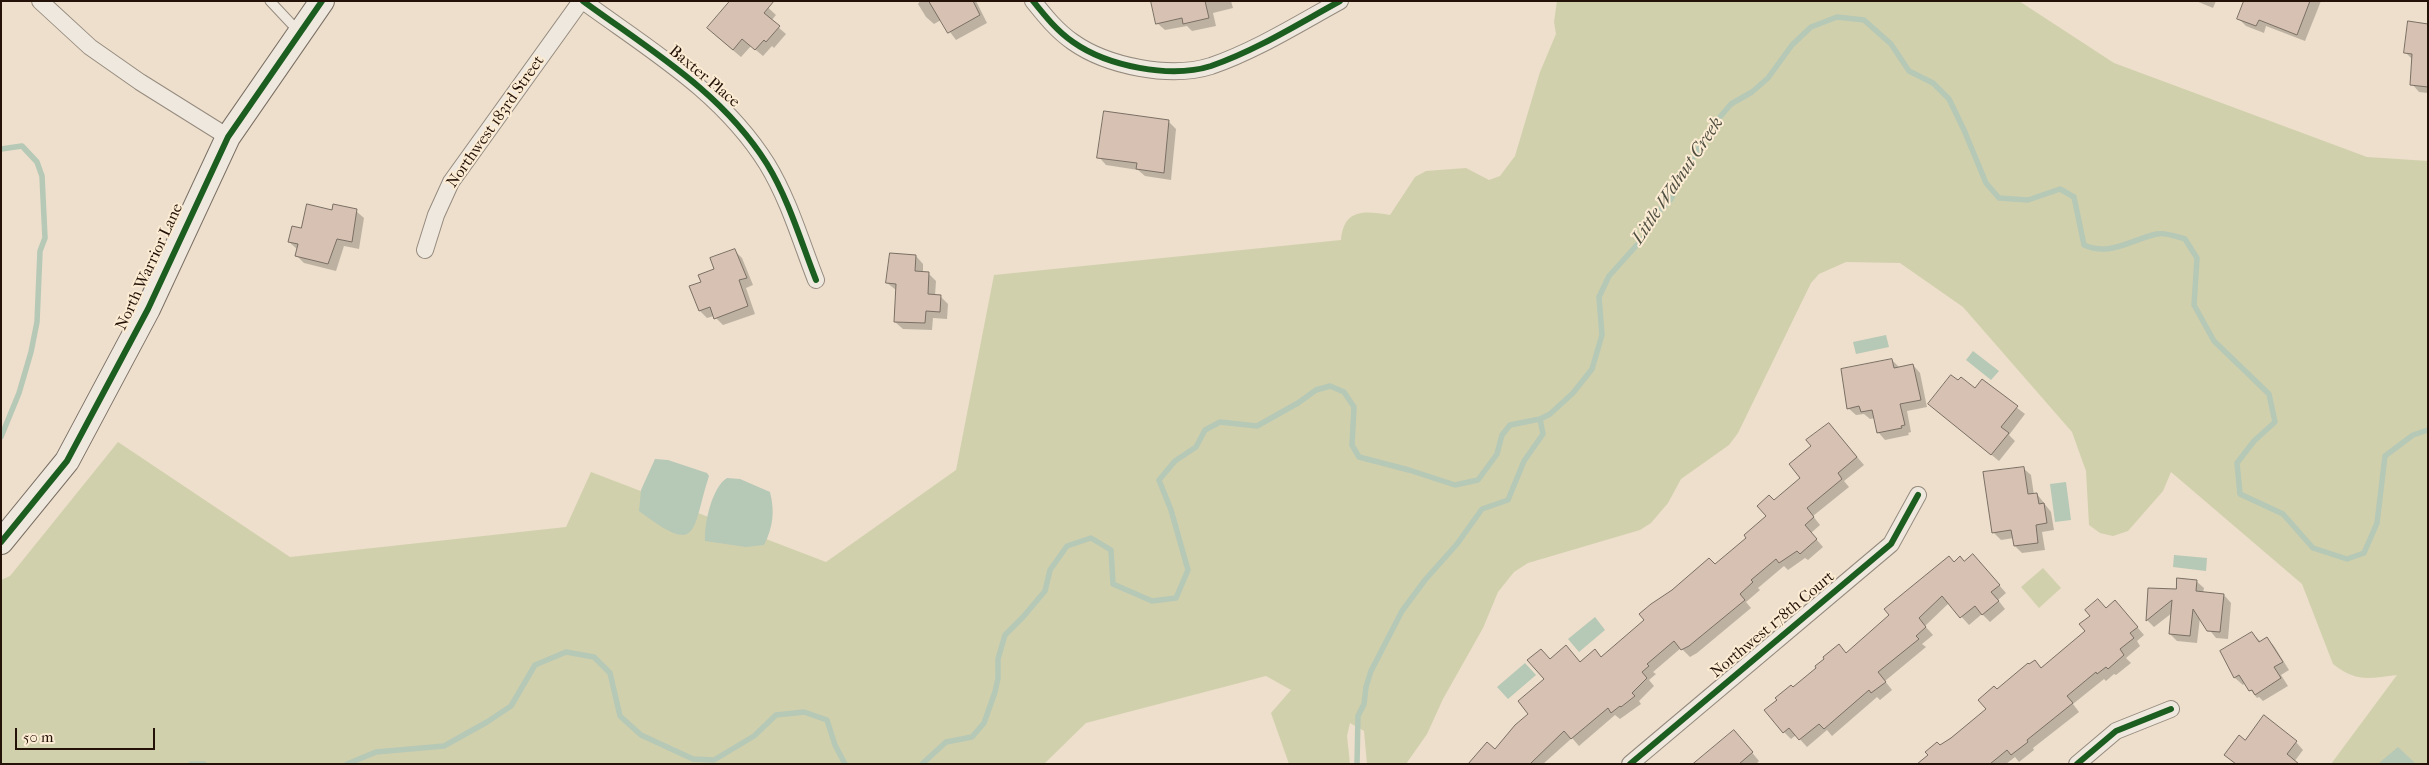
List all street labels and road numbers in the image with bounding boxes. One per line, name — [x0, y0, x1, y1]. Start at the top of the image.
street label: Baxter Place — [665, 42, 743, 112]
street label: Northwest 183rd Street — [443, 52, 549, 192]
street label: North Warrior Lane — [112, 201, 188, 333]
street label: Northwest 178th Court — [1707, 568, 1839, 682]

